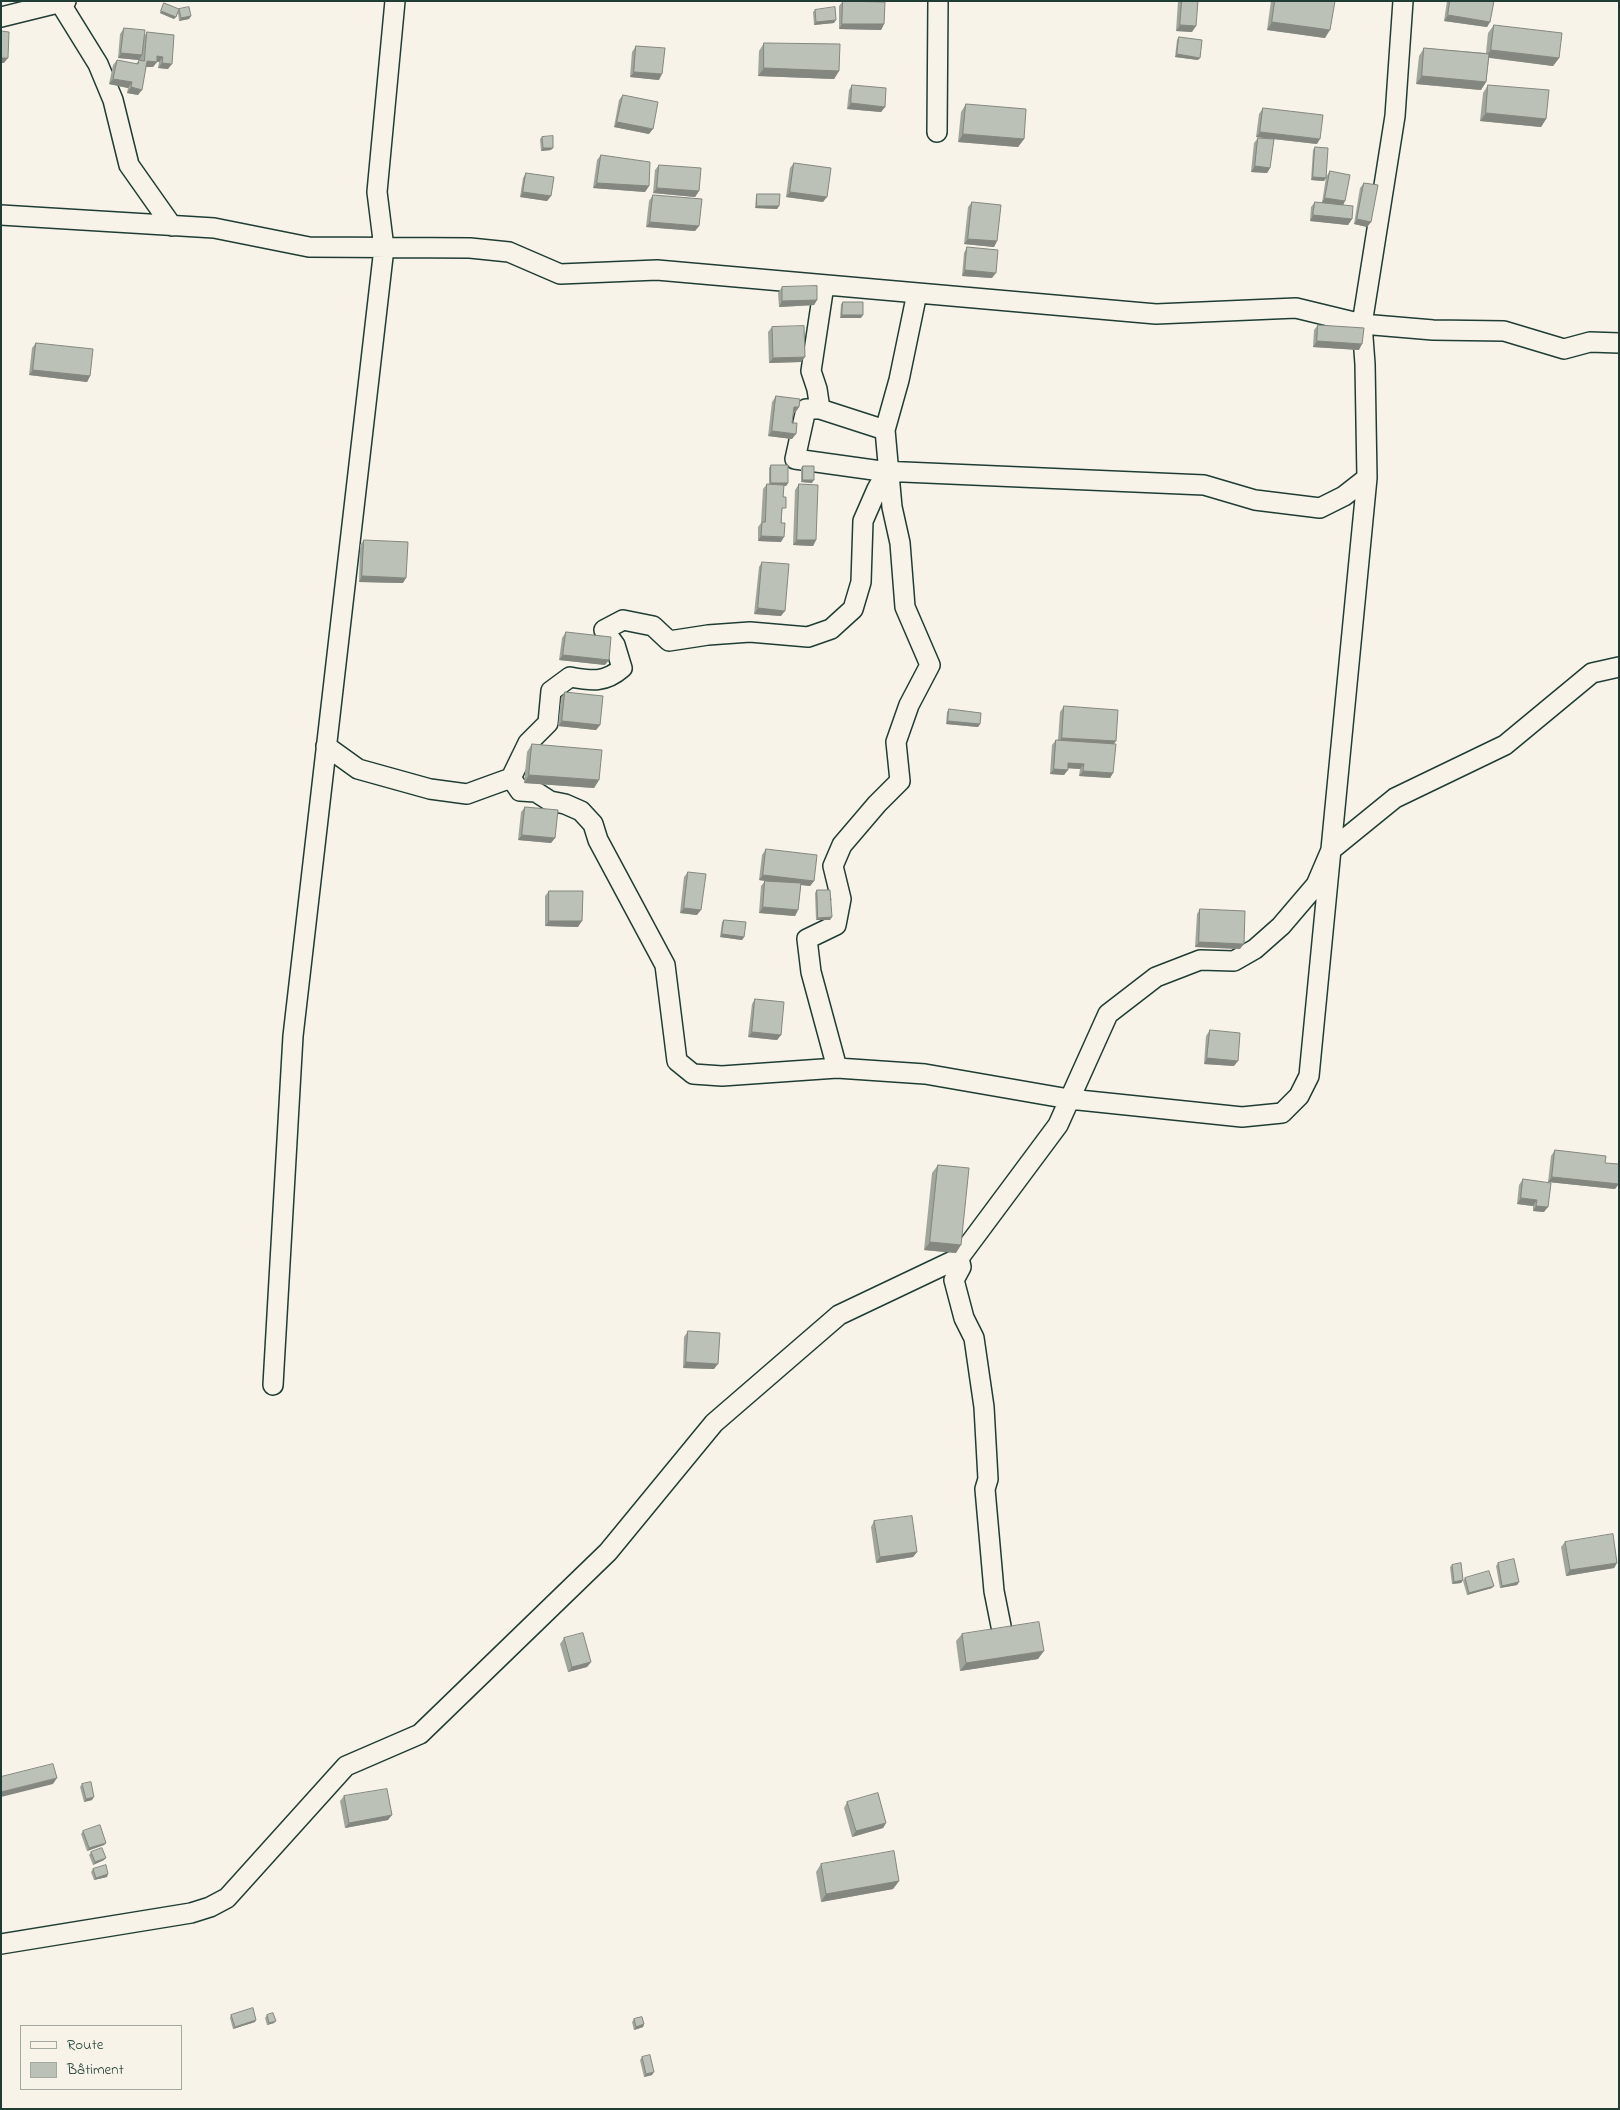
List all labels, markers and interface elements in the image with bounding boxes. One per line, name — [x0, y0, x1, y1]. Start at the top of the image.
legend — [20, 2025, 182, 2090]
text: Route — [67, 2034, 103, 2056]
text: Bâtiment — [67, 2059, 124, 2081]

